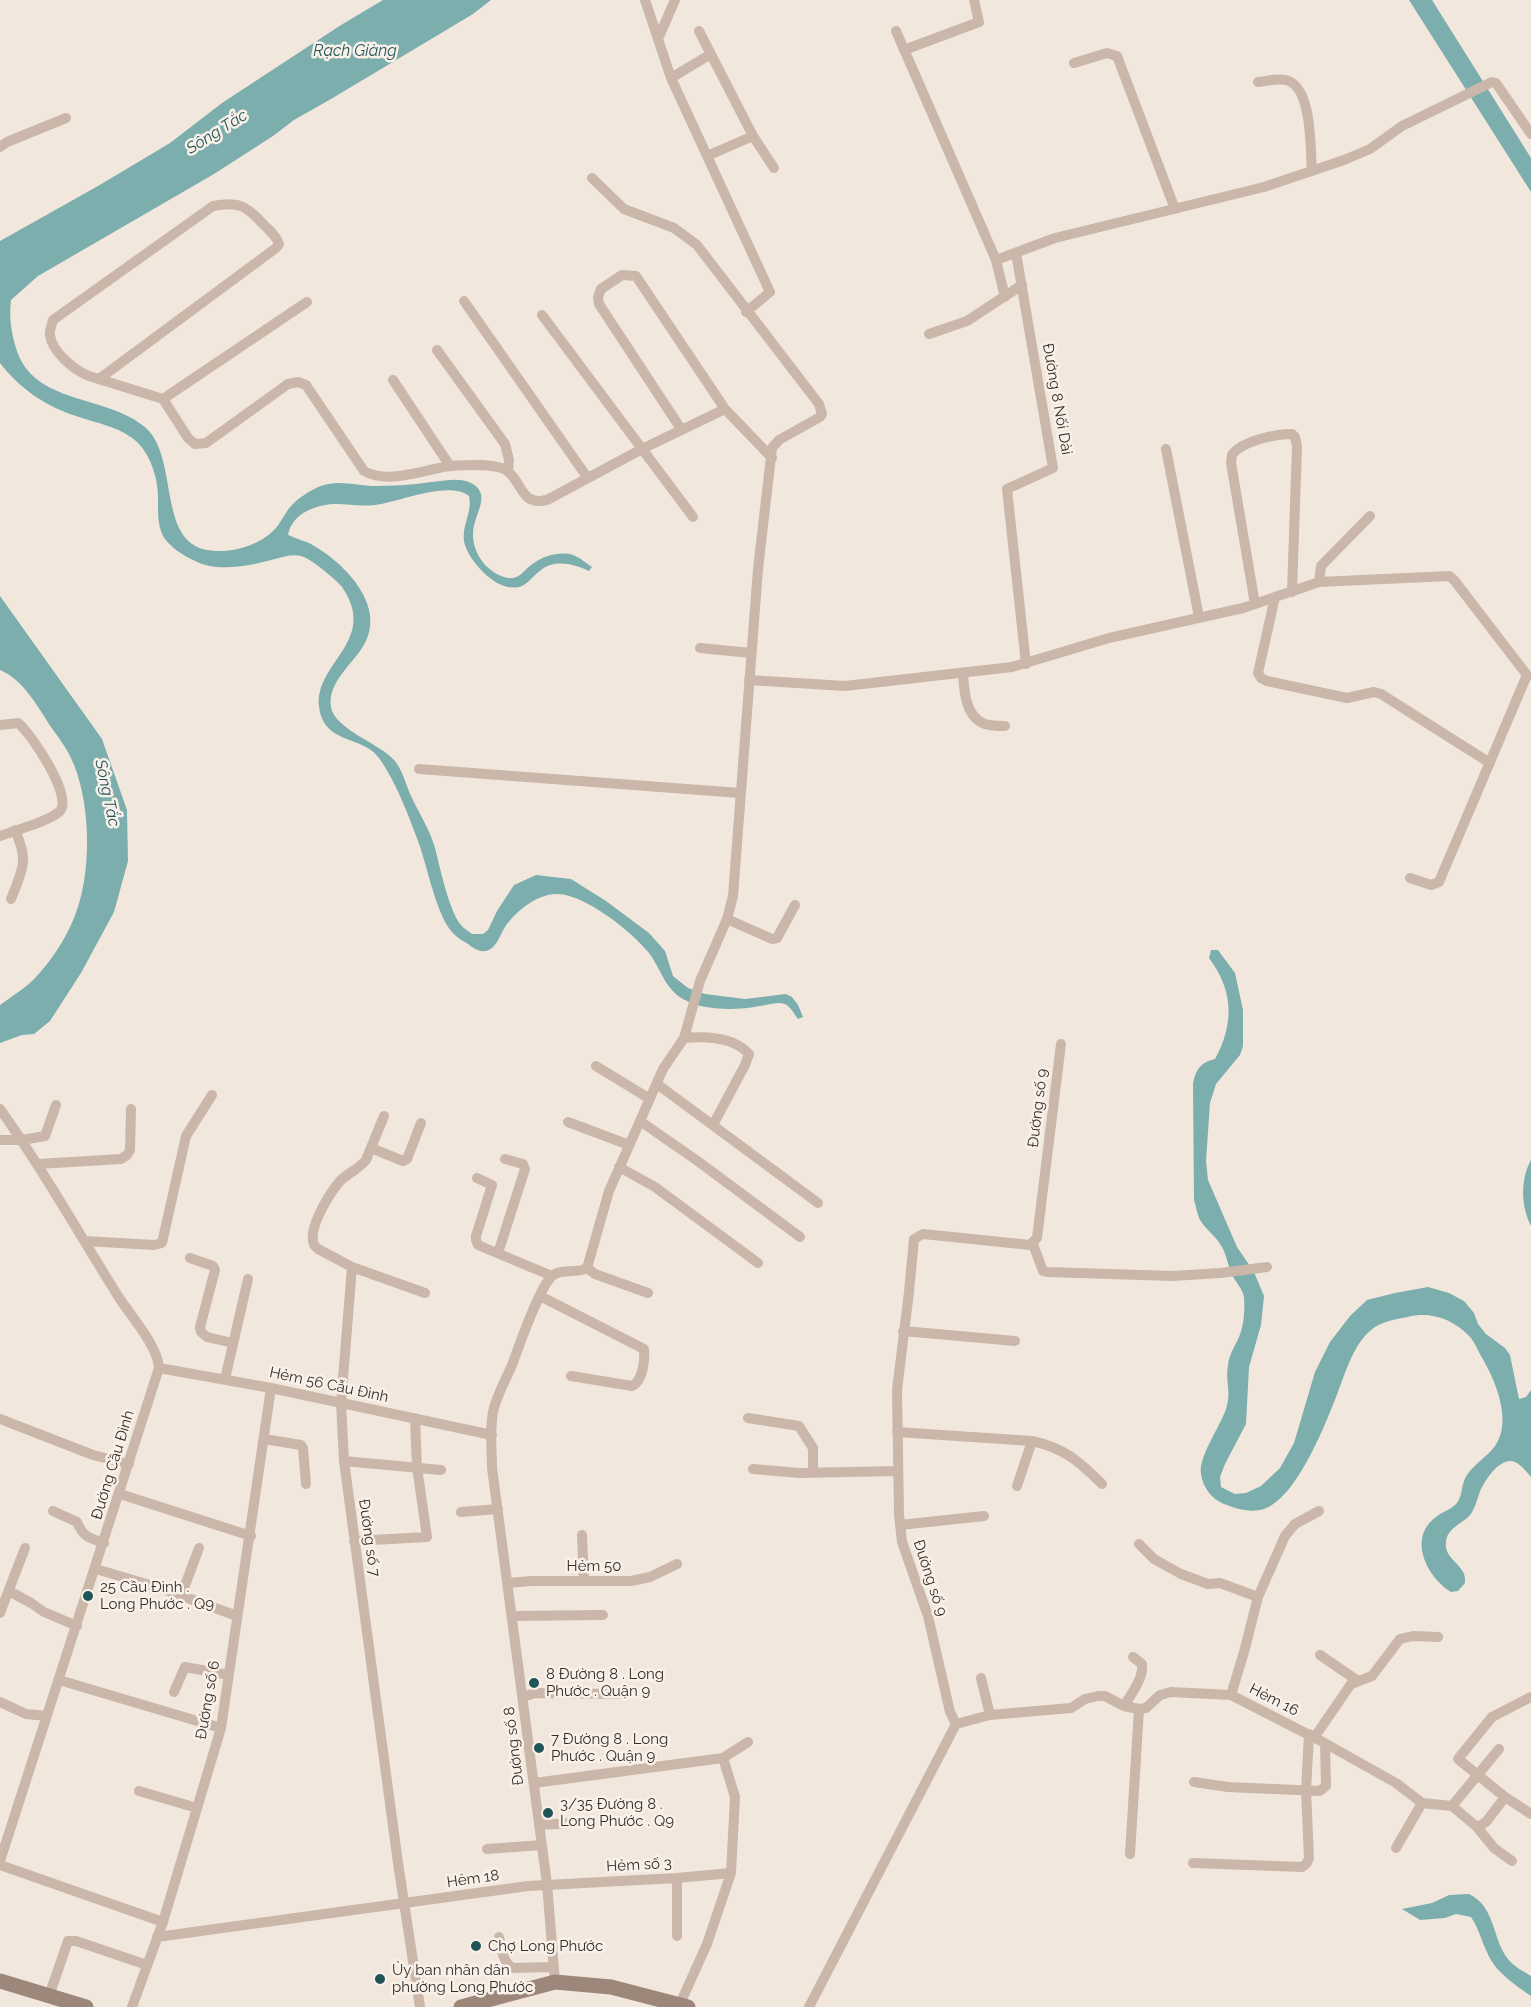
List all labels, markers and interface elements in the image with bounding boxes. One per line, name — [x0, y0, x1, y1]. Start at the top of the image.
water label: Rạch Giàng — [313, 41, 397, 61]
water label: Sông Tắc — [183, 106, 251, 158]
street label: Đường 8 Nối Dài — [1038, 342, 1076, 456]
water label: Sông Tắc — [91, 758, 123, 828]
street label: Đường số 9 — [1024, 1068, 1052, 1148]
street label: Hẻm 56 Cẫu Đình — [268, 1364, 390, 1406]
street label: Đường Cầu Đình — [88, 1408, 138, 1522]
street label: Đường số 7 — [355, 1498, 383, 1578]
street label: Đường số 9 — [909, 1538, 951, 1618]
street label: Hẻm 50 — [567, 1557, 621, 1575]
place label: 25 Cầu Đình . Long Phước . Q9 — [100, 1578, 214, 1613]
marker: 25 Cầu Đình . Long Phước . Q9 — [81, 1589, 95, 1603]
street label: Đường số 6 — [192, 1659, 224, 1741]
place label: 8 Đường 8 . Long Phước . Quận 9 — [546, 1665, 664, 1700]
marker: 8 Đường 8 . Long Phước . Quận 9 — [527, 1676, 541, 1690]
street label: Hẻm 16 — [1246, 1680, 1302, 1720]
street label: Đường số 8 — [500, 1706, 528, 1786]
place label: 7 Đường 8 . Long Phước . Quận 9 — [551, 1730, 668, 1765]
marker: 7 Đường 8 . Long Phước . Quận 9 — [532, 1741, 546, 1755]
place label: 3/35 Đường 8 . Long Phước . Q9 — [560, 1795, 674, 1830]
marker: 3/35 Đường 8 . Long Phước . Q9 — [541, 1806, 555, 1820]
street label: Hẻm số 3 — [606, 1854, 672, 1876]
street label: Hẻm 18 — [446, 1866, 500, 1892]
place label: Chợ Long Phước — [488, 1937, 603, 1955]
marker: Chợ Long Phước — [469, 1939, 483, 1953]
place label: Ủy ban nhân dân phường Long Phước — [392, 1961, 533, 1996]
marker: Ủy ban nhân dân phường Long Phước — [373, 1972, 387, 1986]

